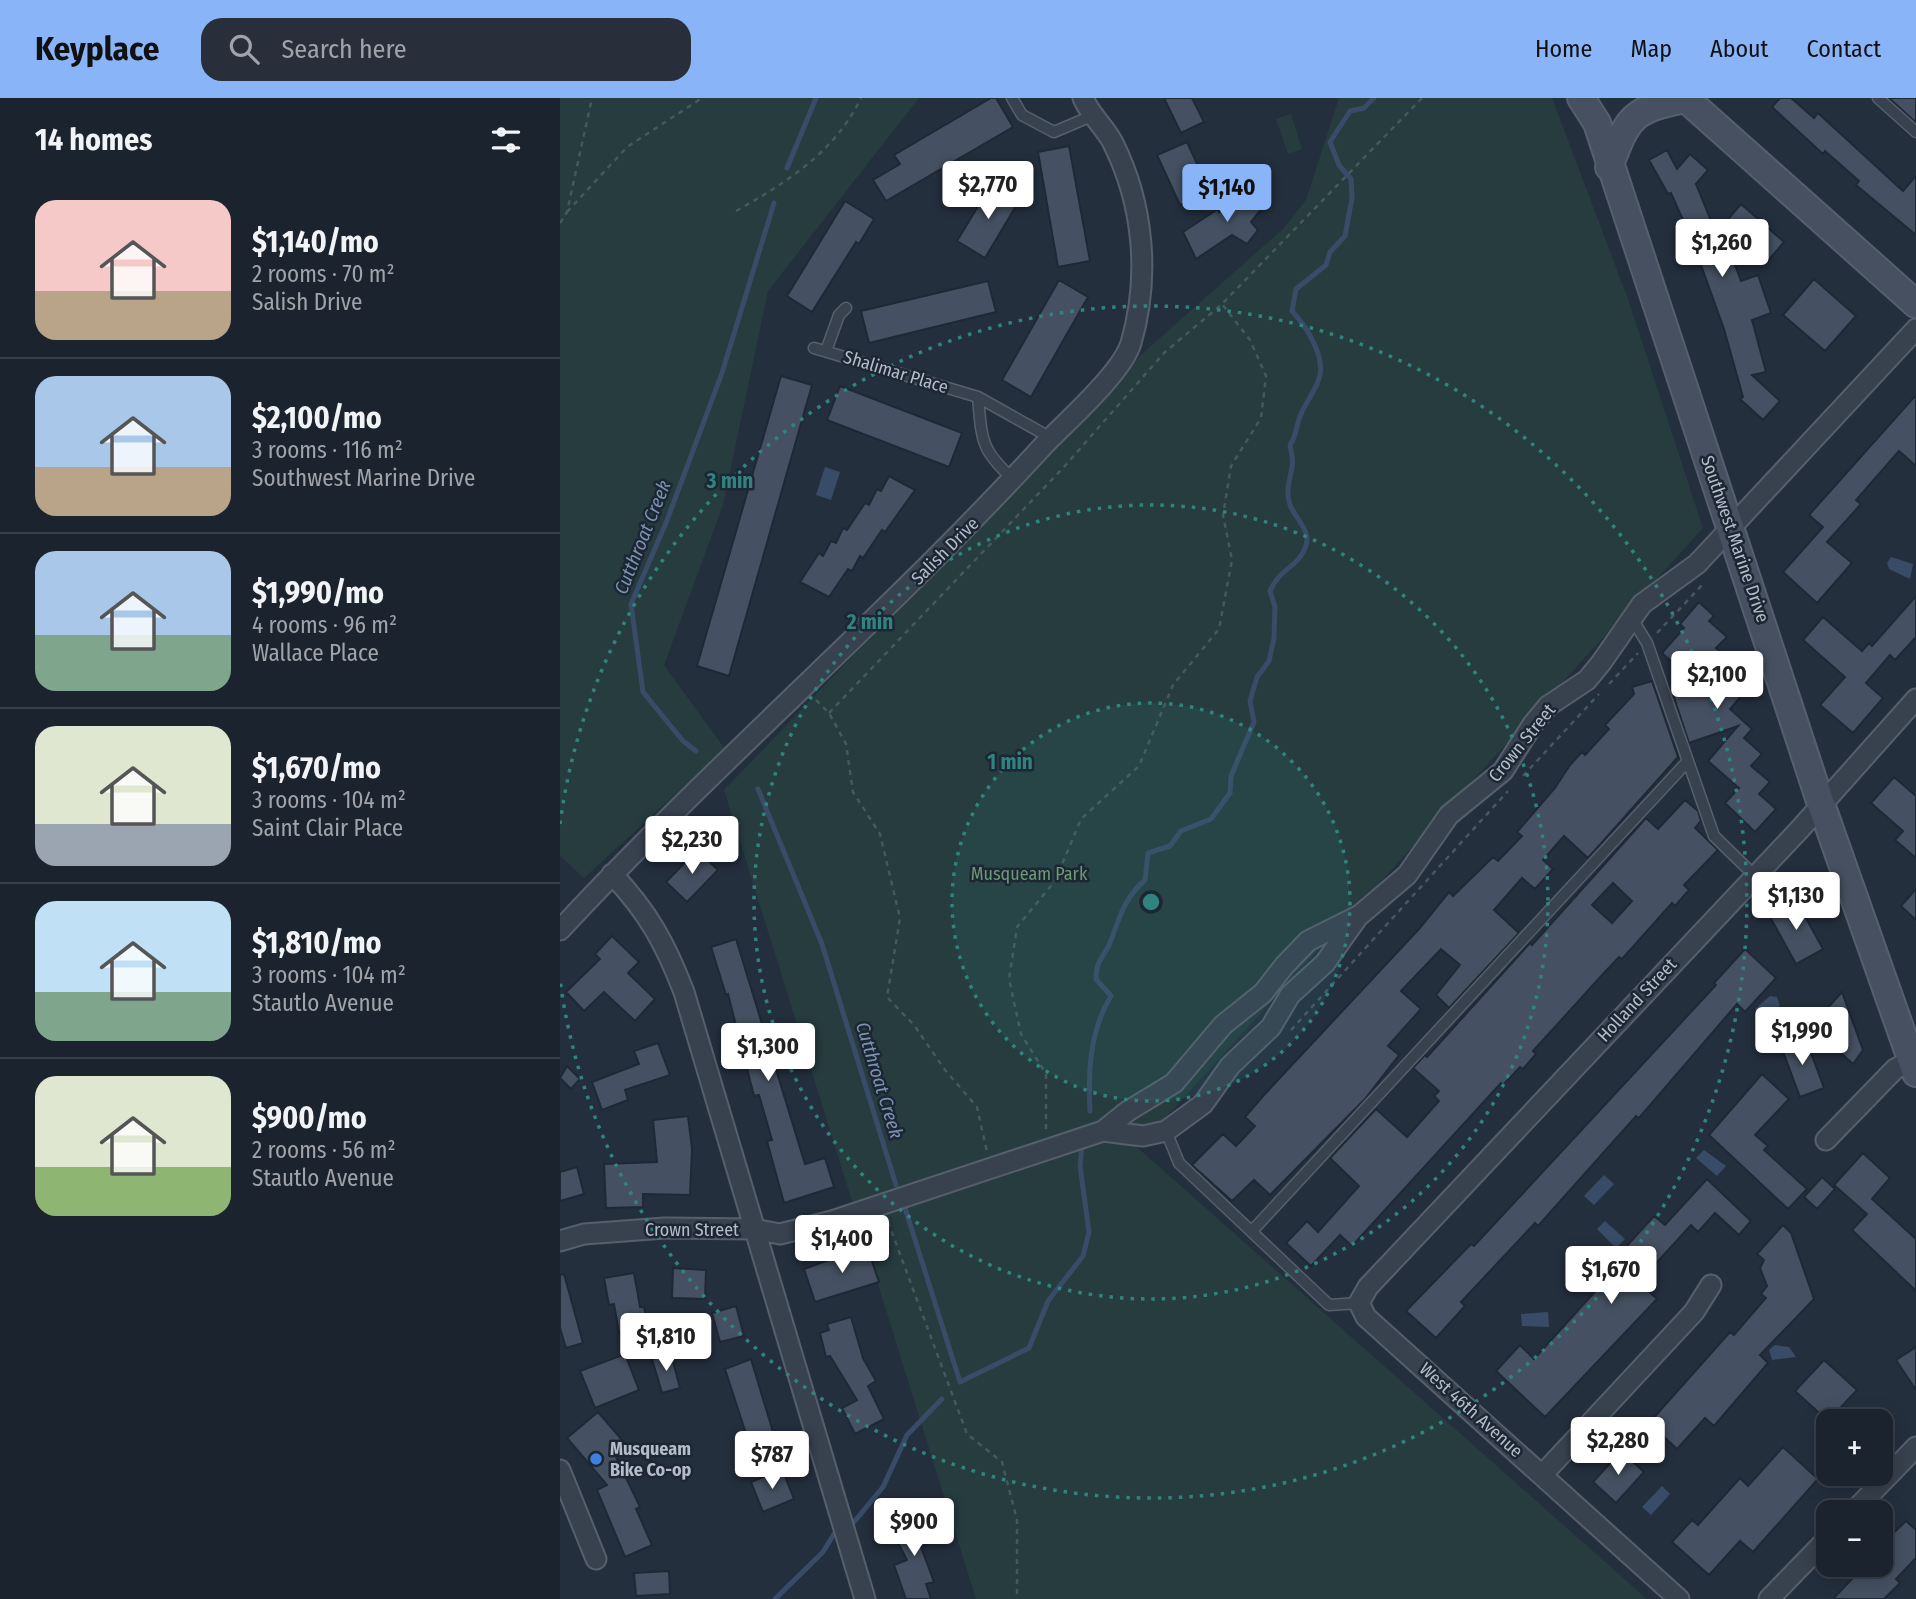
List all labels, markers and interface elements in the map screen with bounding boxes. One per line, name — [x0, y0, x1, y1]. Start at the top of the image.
search box — [201, 18, 691, 81]
text: Keyplace — [35, 29, 159, 69]
icon: search — [225, 30, 263, 68]
text: Search here — [281, 34, 407, 65]
text: Home — [1535, 35, 1592, 63]
text: Map — [1630, 35, 1672, 63]
text: About — [1710, 35, 1768, 63]
text: Contact — [1806, 35, 1881, 63]
icon: filters — [487, 121, 525, 159]
text: 14 homes — [35, 122, 152, 158]
pin: $2,770 — [931, 162, 1045, 221]
pin: $1,140 — [1170, 164, 1284, 224]
text: $2,770 — [958, 170, 1018, 198]
text: $1,140 — [1198, 173, 1256, 201]
pin: $1,260 — [1665, 220, 1779, 279]
text: $1,140/mo — [252, 224, 379, 260]
icon: home — [91, 228, 175, 312]
text: $1,260 — [1692, 228, 1752, 256]
text: 2 rooms · 70 m² — [252, 260, 395, 288]
text: Salish Drive — [252, 288, 362, 316]
street label: Shalimar Place — [841, 346, 951, 398]
text: $2,100/mo — [252, 400, 382, 436]
icon: home — [91, 404, 175, 488]
text: 3 rooms · 116 m² — [252, 436, 403, 464]
street label: Southwest Marine Drive — [1696, 453, 1774, 625]
text: Southwest Marine Drive — [252, 464, 475, 492]
text: 3 min — [706, 468, 753, 494]
water label: Cutthroat Creek — [609, 477, 676, 597]
street label: Salish Drive — [907, 513, 983, 589]
text: $1,990/mo — [252, 575, 384, 611]
icon: home — [91, 579, 175, 663]
text: 2 min — [846, 609, 893, 635]
text: 4 rooms · 96 m² — [252, 611, 397, 639]
text: Wallace Place — [252, 639, 379, 667]
pin: $2,100 — [1660, 652, 1774, 711]
text: $2,100 — [1687, 660, 1747, 688]
street label: Crown Street — [1484, 700, 1560, 786]
text: 1 min — [987, 749, 1033, 775]
text: $1,670/mo — [252, 750, 381, 786]
icon: home — [91, 754, 175, 838]
text: 3 rooms · 104 m² — [252, 786, 406, 814]
text: Saint Clair Place — [252, 814, 403, 842]
pin: $2,230 — [635, 816, 749, 876]
text: $2,230 — [661, 825, 723, 853]
park label: Musqueam Park — [971, 863, 1088, 885]
pin: $1,130 — [1739, 872, 1853, 932]
text: $1,130 — [1768, 881, 1824, 909]
centre of rings — [1139, 890, 1163, 914]
text: $1,810/mo — [252, 925, 382, 961]
icon: home — [91, 929, 175, 1013]
street label: Holland Street — [1593, 954, 1681, 1046]
text: 3 rooms · 104 m² — [252, 961, 406, 989]
text: Stautlo Avenue — [252, 989, 394, 1017]
pin: $1,990 — [1745, 1007, 1859, 1067]
text: $1,990 — [1771, 1016, 1833, 1044]
water label: Cutthroat Creek — [851, 1019, 908, 1141]
pin: $1,300 — [711, 1024, 825, 1083]
text: $1,300 — [737, 1032, 799, 1060]
text: $900/mo — [252, 1100, 367, 1136]
icon: home — [91, 1104, 175, 1188]
text: 2 rooms · 56 m² — [252, 1136, 396, 1164]
text: Stautlo Avenue — [252, 1164, 394, 1192]
pin: $1,400 — [785, 1216, 899, 1275]
street label: Crown Street — [645, 1219, 739, 1241]
text: $1,400 — [811, 1224, 873, 1252]
pin: $1,670 — [1554, 1246, 1668, 1306]
text: $1,670 — [1581, 1255, 1641, 1283]
pin: $1,810 — [609, 1314, 723, 1373]
text: $1,810 — [636, 1322, 696, 1350]
street label: West 46th Avenue — [1415, 1358, 1527, 1462]
map controls — [1816, 1409, 1893, 1577]
button: + — [1816, 1409, 1893, 1486]
pin: $2,280 — [1561, 1418, 1675, 1477]
text: $2,280 — [1587, 1426, 1649, 1454]
pin: $787 — [731, 1432, 813, 1491]
place label: Musqueam Bike Co-op — [610, 1438, 692, 1481]
text: $787 — [751, 1440, 793, 1468]
marker: Musqueam Bike Co-op — [588, 1451, 604, 1467]
pin: $900 — [873, 1498, 955, 1558]
button: − — [1816, 1500, 1893, 1577]
text: $900 — [890, 1507, 938, 1535]

